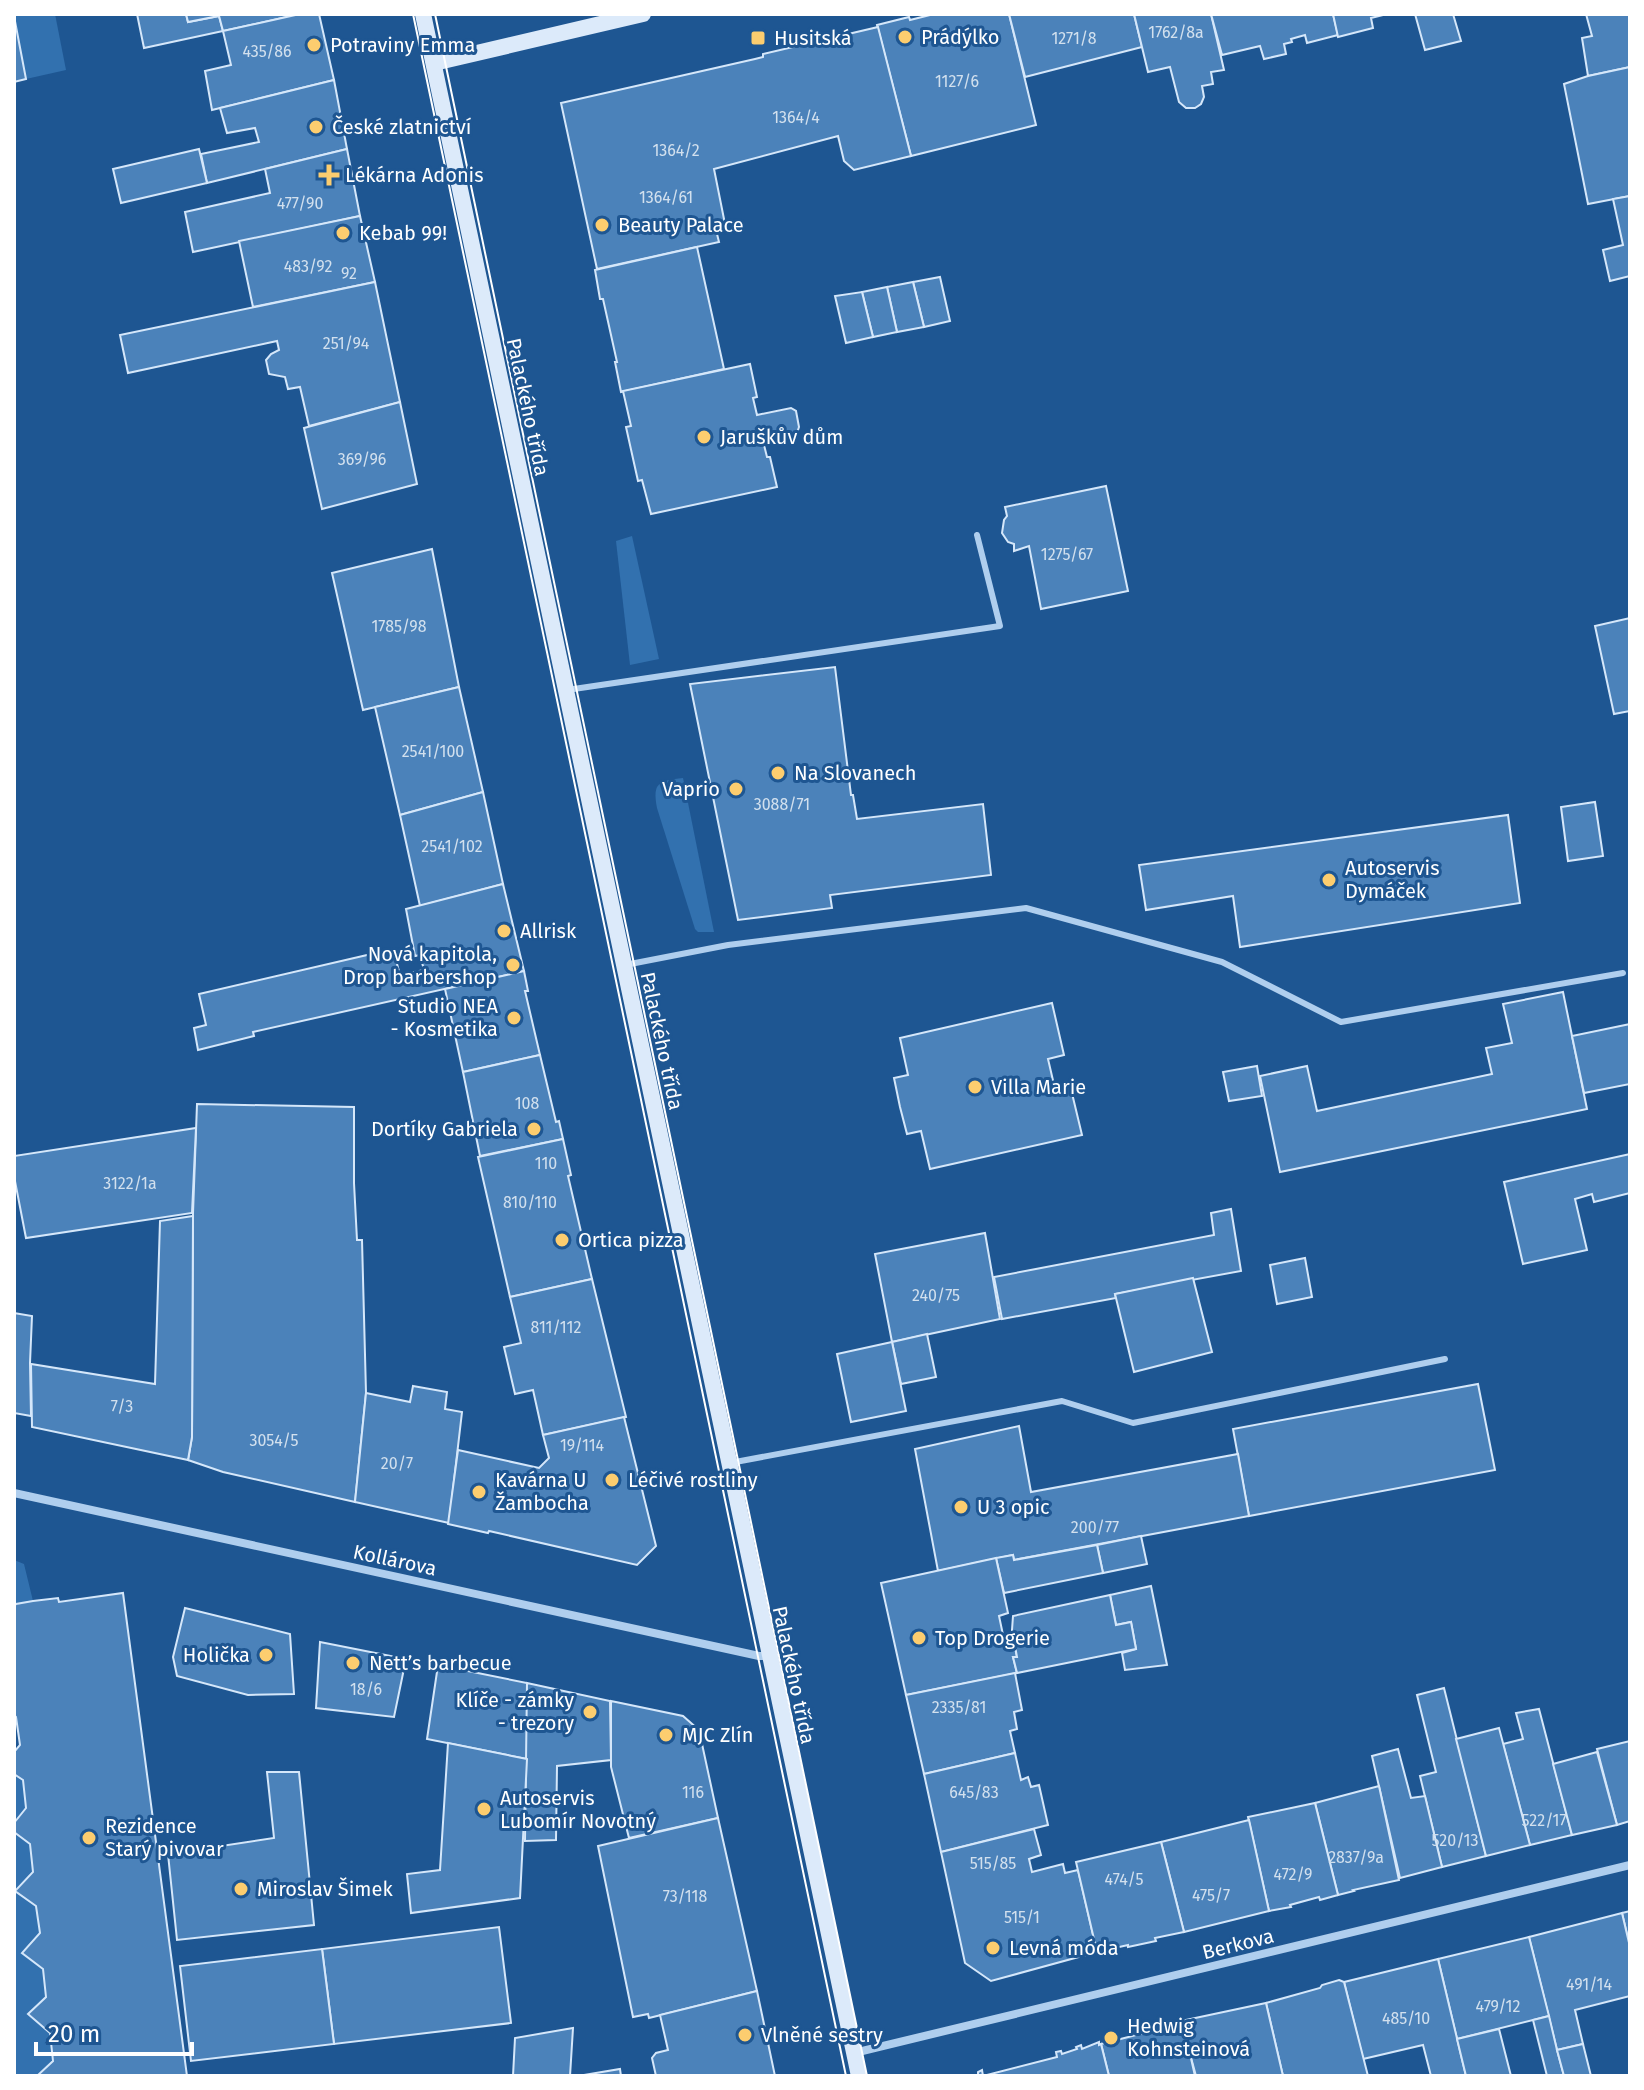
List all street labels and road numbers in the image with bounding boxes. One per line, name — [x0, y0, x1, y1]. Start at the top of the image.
street label: Palackého třída — [502, 336, 554, 478]
street label: Palackého třída — [636, 970, 688, 1112]
street label: Kollárova — [351, 1539, 439, 1581]
street label: Palackého třída — [768, 1604, 820, 1746]
street label: Berkova — [1200, 1924, 1276, 1964]

